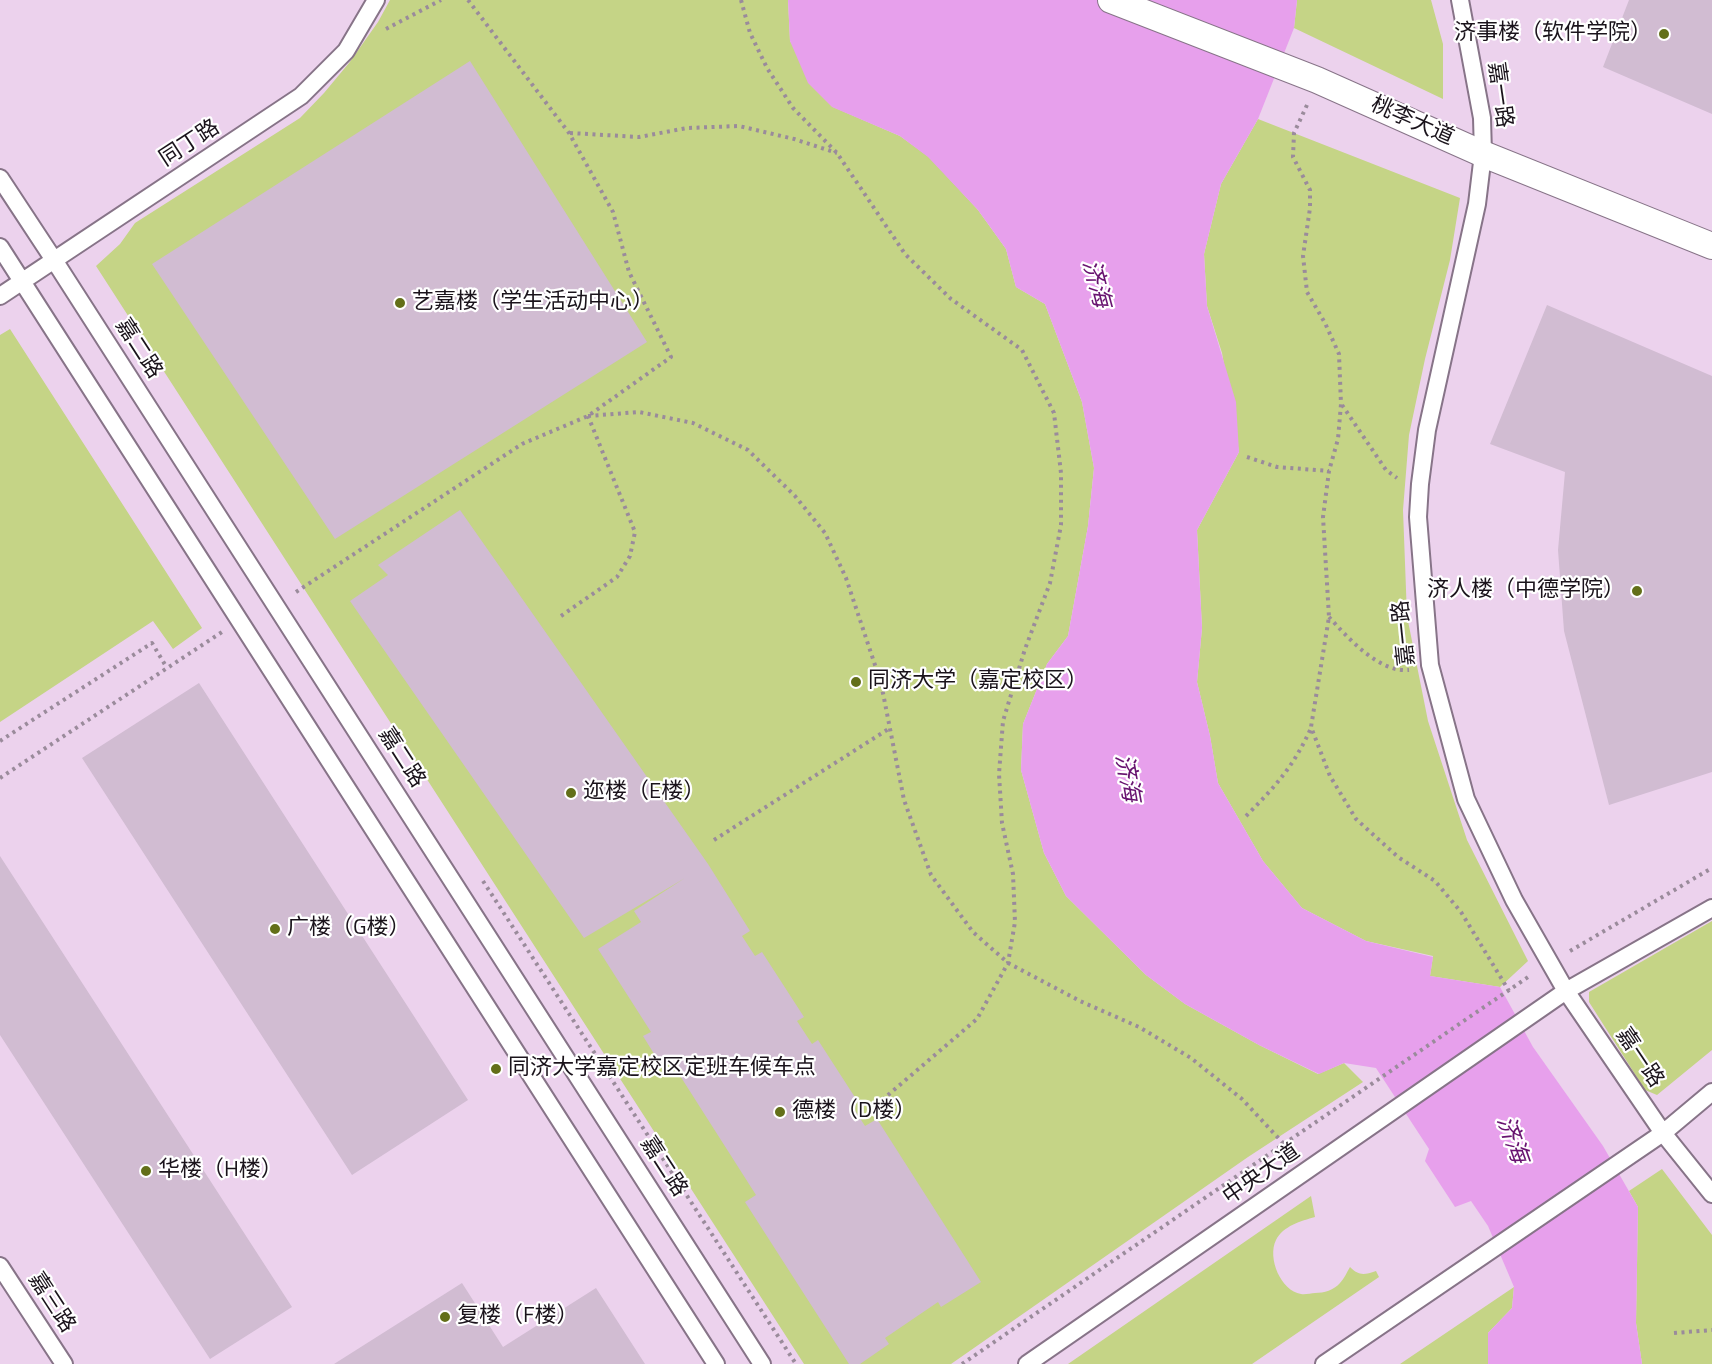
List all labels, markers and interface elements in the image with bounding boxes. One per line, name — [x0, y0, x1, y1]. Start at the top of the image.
place label: 济事楼（软件学院） — [1454, 21, 1652, 47]
marker: 济事楼（软件学院） — [1657, 27, 1671, 41]
street label: 嘉一路 — [1481, 60, 1517, 130]
street label: 桃李大道 — [1366, 92, 1458, 152]
street label: 同丁路 — [155, 115, 225, 173]
water label: 济海 — [1075, 257, 1115, 311]
place label: 艺嘉楼（学生活动中心） — [412, 290, 654, 316]
marker: 艺嘉楼（学生活动中心） — [393, 296, 407, 310]
street label: 嘉二路 — [109, 314, 167, 384]
place label: 济人楼（中德学院） — [1427, 578, 1625, 604]
marker: 济人楼（中德学院） — [1630, 584, 1644, 598]
street label: 嘉一路 — [1388, 599, 1422, 667]
place label: 同济大学（嘉定校区） — [868, 669, 1088, 695]
marker: 同济大学（嘉定校区） — [849, 675, 863, 689]
street label: 嘉二路 — [372, 723, 430, 793]
water label: 济海 — [1108, 752, 1144, 804]
place label: 迩楼（E楼） — [583, 780, 705, 806]
marker: 迩楼（E楼） — [564, 786, 578, 800]
place label: 广楼（G楼） — [287, 916, 411, 942]
marker: 广楼（G楼） — [268, 922, 282, 936]
street label: 嘉一路 — [1610, 1023, 1668, 1093]
place label: 同济大学嘉定校区定班车候车点 — [508, 1056, 816, 1082]
marker: 同济大学嘉定校区定班车候车点 — [489, 1062, 503, 1076]
place label: 德楼（D楼） — [792, 1099, 916, 1125]
marker: 德楼（D楼） — [773, 1105, 787, 1119]
water label: 济海 — [1489, 1113, 1533, 1167]
street label: 嘉二路 — [634, 1132, 692, 1202]
street label: 中央大道 — [1218, 1139, 1306, 1211]
place label: 华楼（H楼） — [158, 1158, 283, 1184]
marker: 华楼（H楼） — [139, 1164, 153, 1178]
street label: 嘉三路 — [22, 1268, 80, 1338]
place label: 复楼（F楼） — [457, 1304, 579, 1330]
marker: 复楼（F楼） — [438, 1310, 452, 1324]

